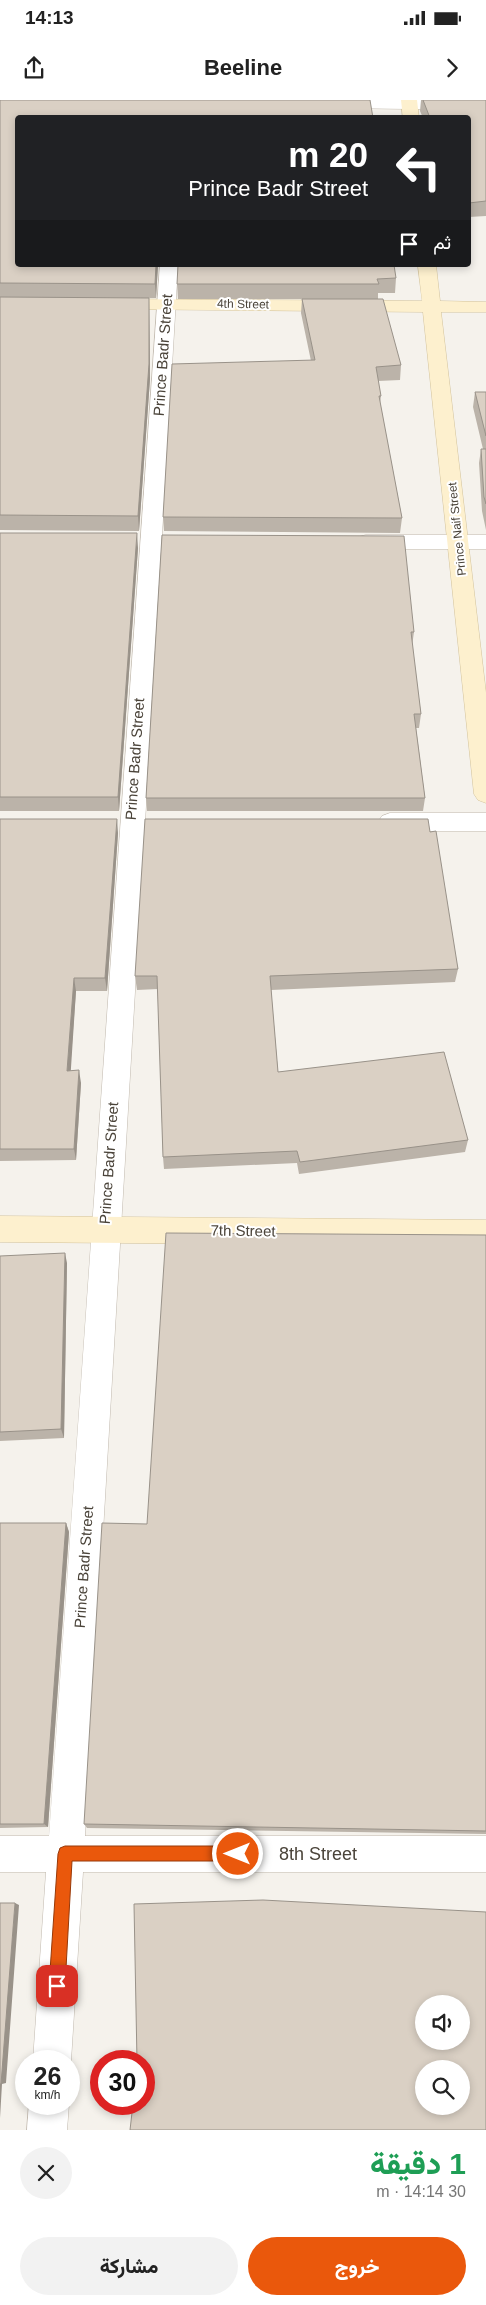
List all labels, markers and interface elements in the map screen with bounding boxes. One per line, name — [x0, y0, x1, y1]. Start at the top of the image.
text: 14:13 — [25, 7, 74, 28]
icon: share — [20, 54, 48, 82]
icon: forward — [438, 54, 466, 82]
text: Beeline — [204, 55, 282, 80]
text: 20 m — [288, 135, 368, 174]
icon: left — [386, 135, 451, 200]
text: Prince Badr Street — [188, 176, 368, 201]
icon: arrive — [395, 230, 423, 258]
text: ثم — [433, 232, 451, 253]
street label: Prince Badr Street — [150, 292, 175, 417]
street label: 4th Street — [217, 297, 270, 311]
street label: Prince Naif Street — [445, 481, 469, 576]
street label: Prince Badr Street — [122, 696, 147, 821]
street label: Prince Badr Street — [96, 1100, 121, 1225]
street label: 7th Street — [210, 1221, 277, 1240]
street label: Prince Badr Street — [71, 1504, 96, 1629]
position arrow — [211, 1827, 263, 1879]
street label: 8th Street — [279, 1844, 357, 1864]
pin — [36, 1965, 78, 2007]
icon: arrive — [43, 1972, 71, 2000]
map controls — [415, 1995, 470, 2115]
button: sound — [415, 1995, 470, 2050]
speed limit sign: 30 — [90, 2050, 155, 2115]
button: search — [415, 2060, 470, 2115]
text: 26 — [34, 2062, 61, 2090]
text: km/h — [34, 2088, 61, 2102]
button: close — [20, 2147, 72, 2199]
text: 1 دقيقة — [370, 2147, 466, 2180]
text: 30 m · 14:14 — [376, 2183, 466, 2200]
button: مشاركة — [20, 2237, 238, 2295]
button: خروج — [248, 2237, 466, 2295]

